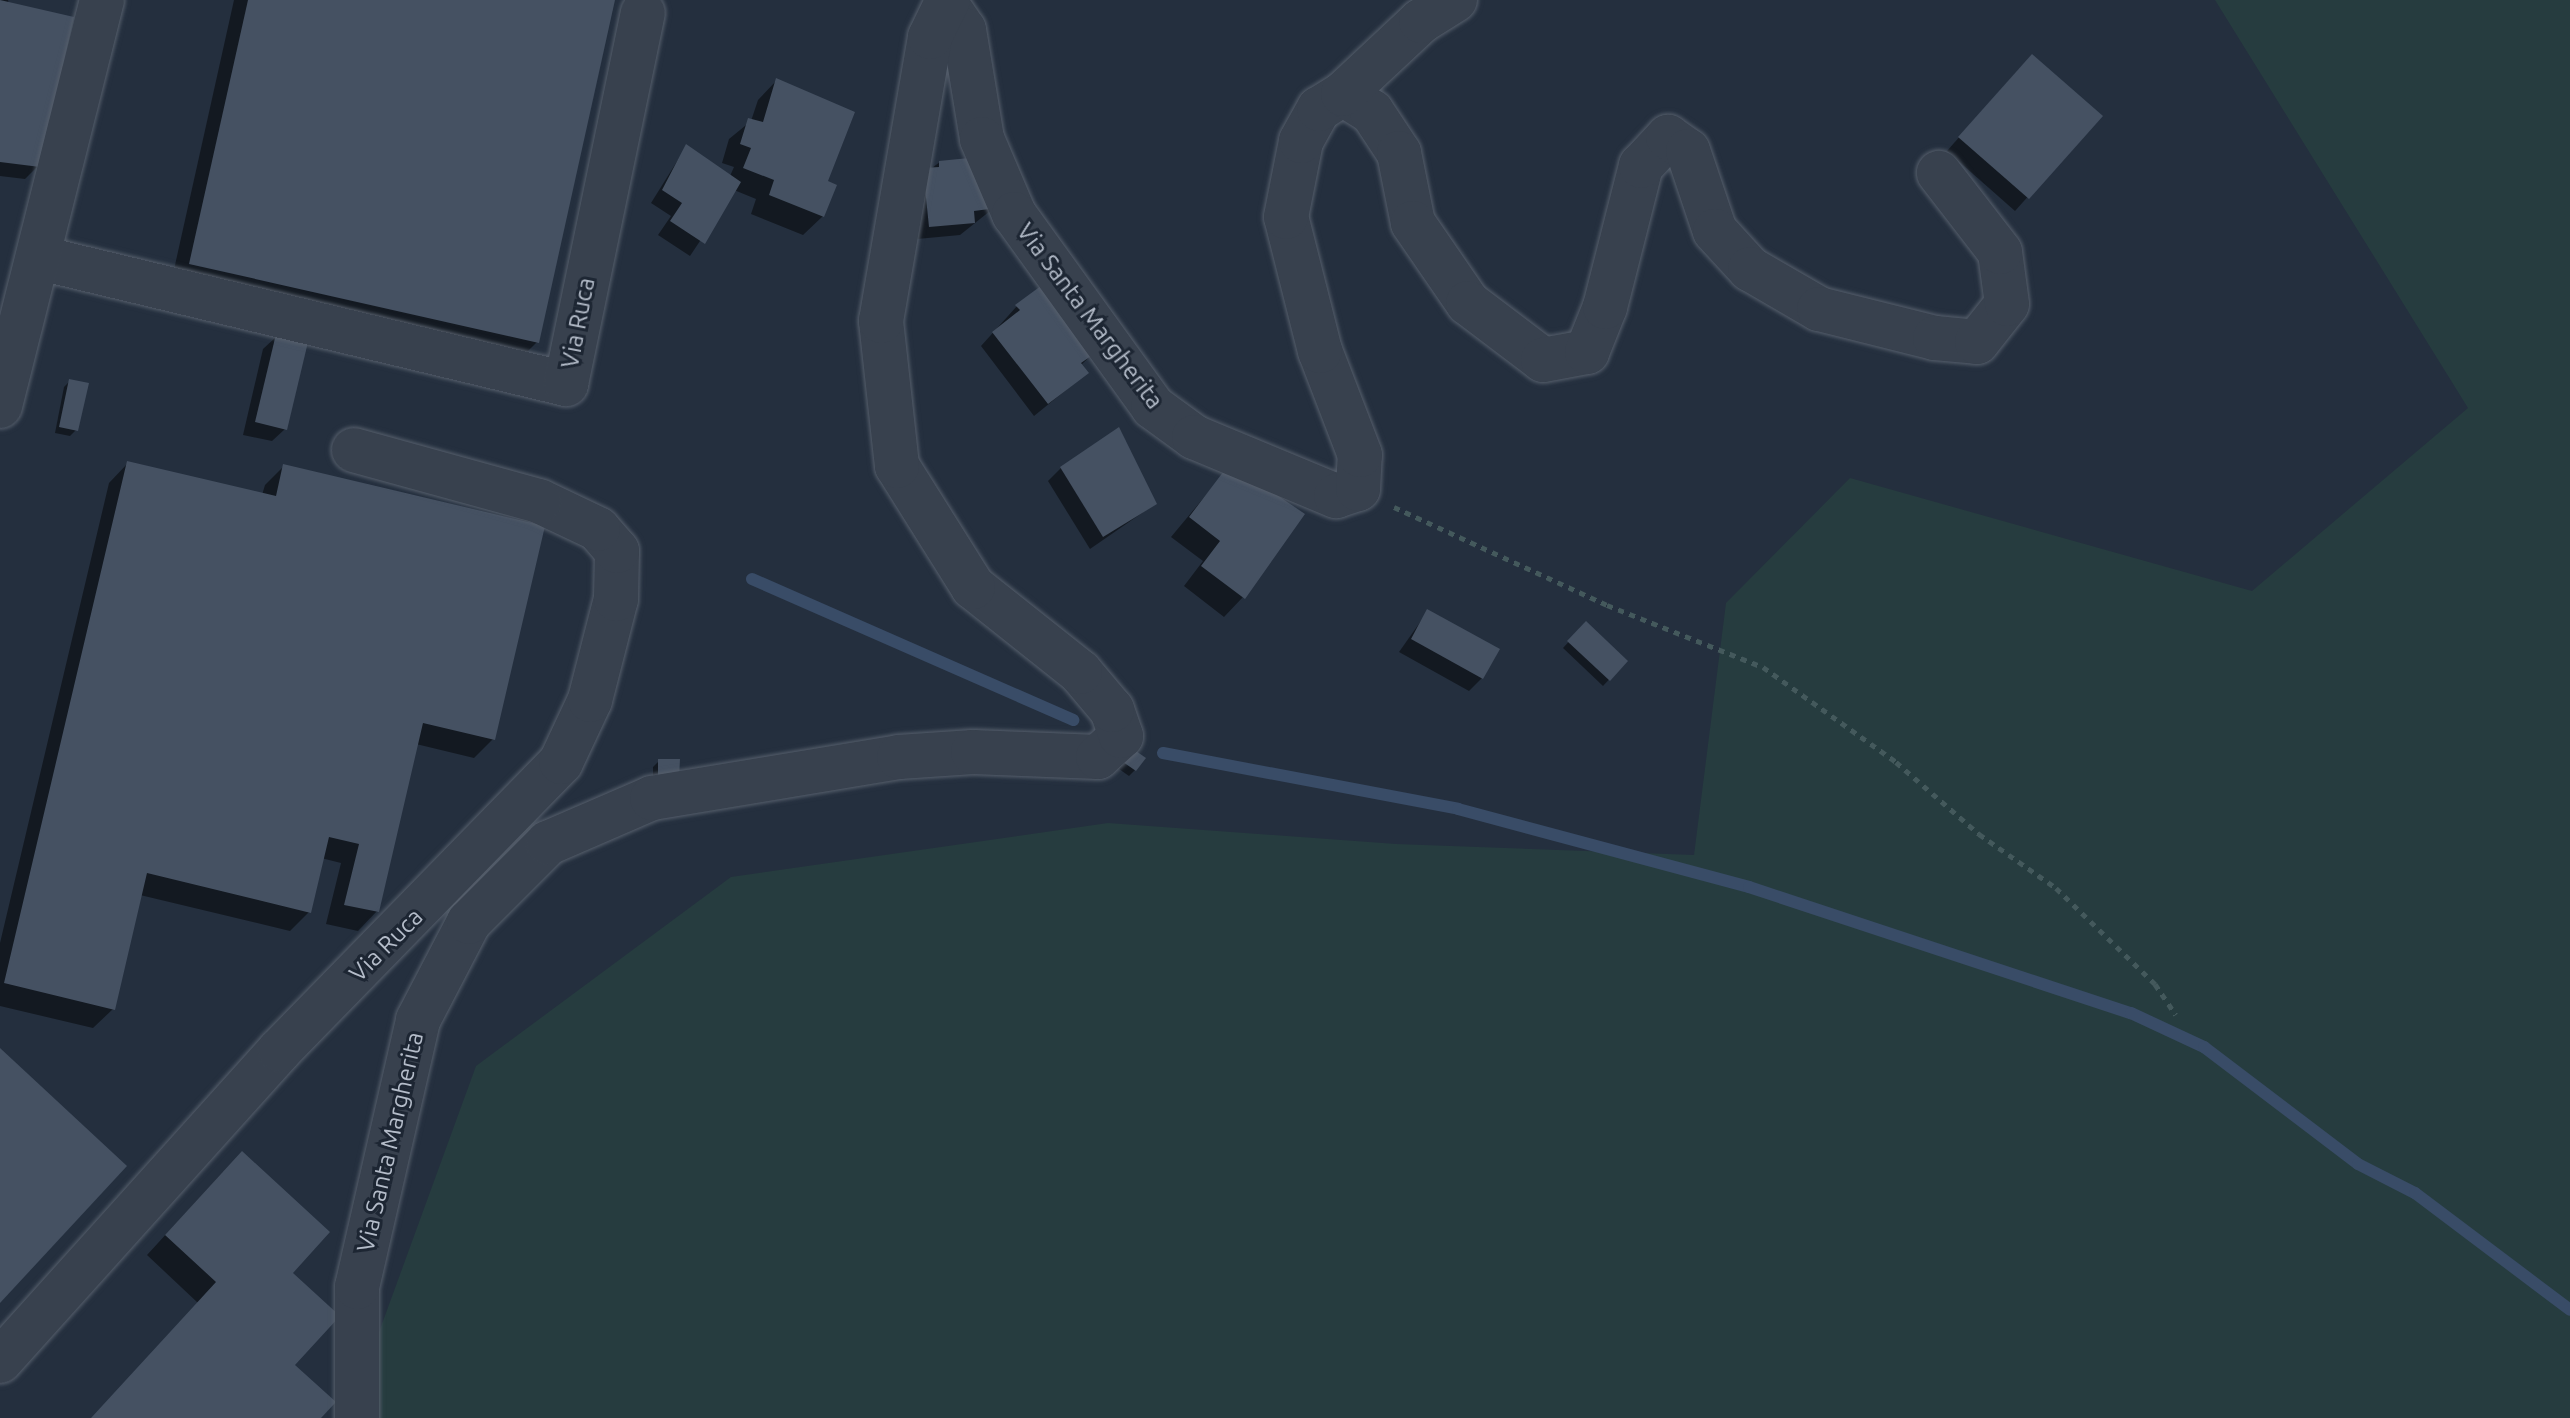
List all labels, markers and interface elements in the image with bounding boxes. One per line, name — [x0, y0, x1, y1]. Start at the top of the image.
street label: Via Santa Margherita — [1011, 217, 1169, 415]
street label: Via Ruca — [555, 275, 601, 371]
street label: Via Ruca — [343, 902, 429, 988]
street label: Via Santa Margherita — [351, 1029, 429, 1255]

